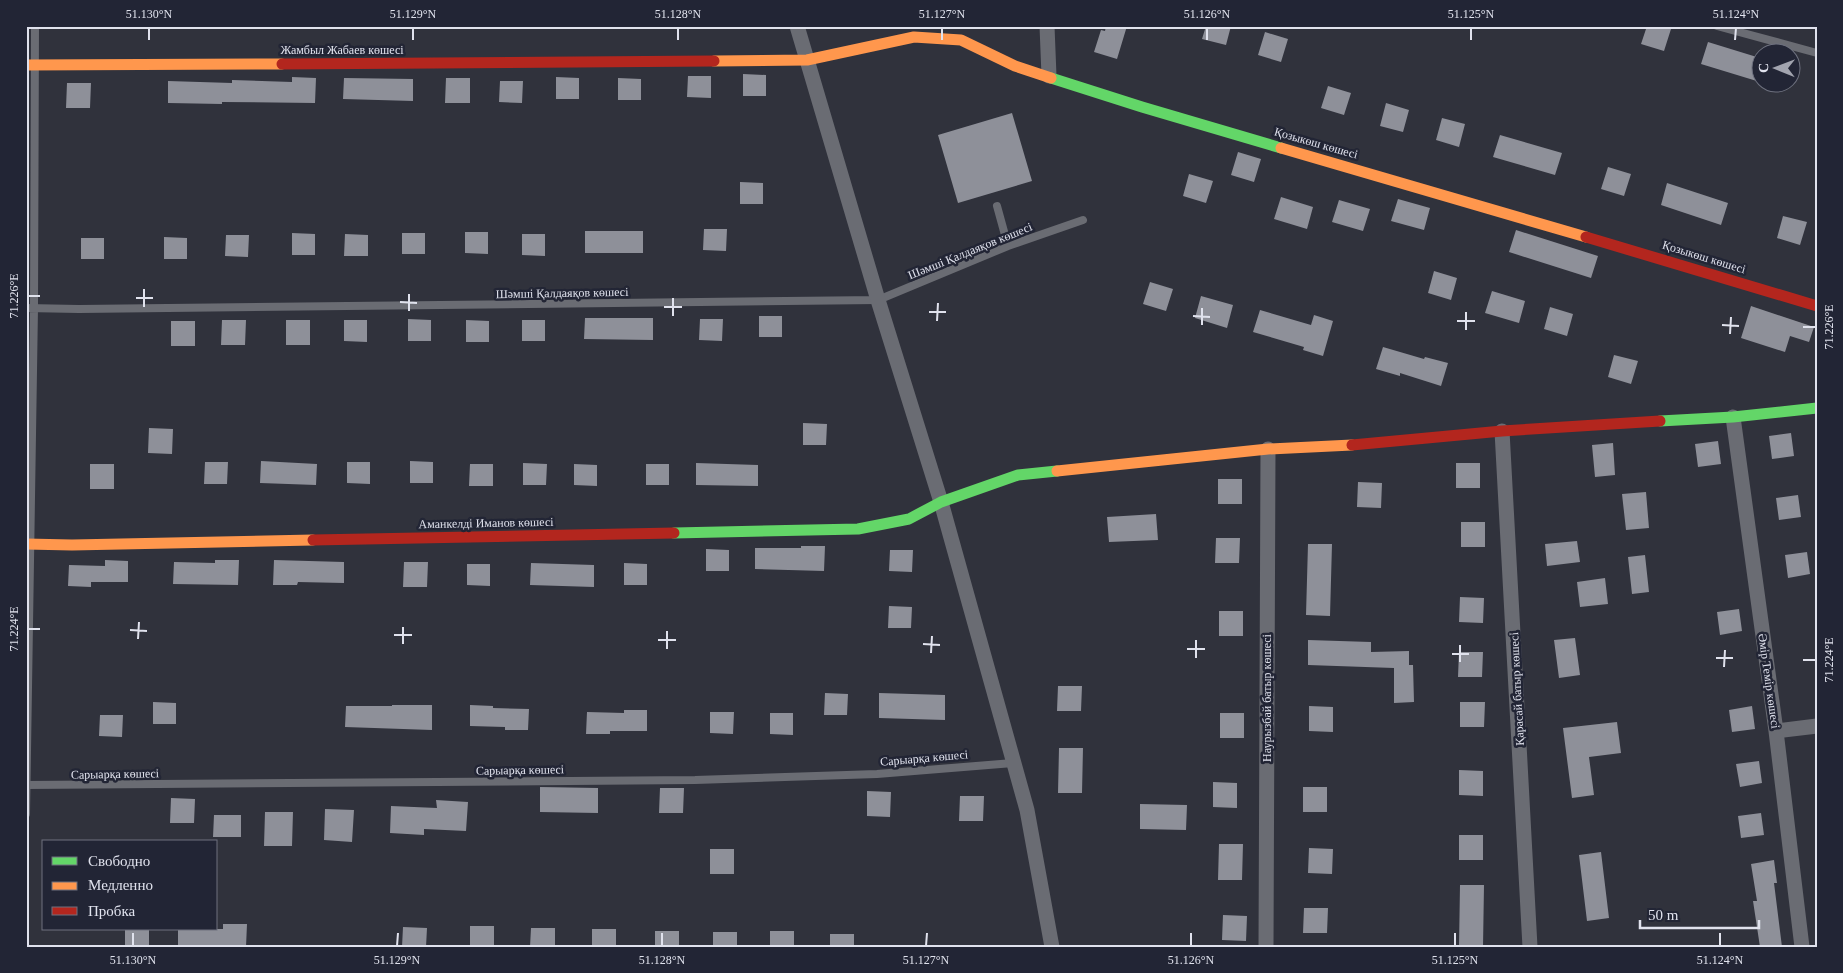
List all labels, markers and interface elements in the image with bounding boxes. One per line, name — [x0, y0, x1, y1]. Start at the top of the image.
text: 51.130°N — [126, 7, 173, 21]
text: 51.129°N — [390, 7, 437, 21]
text: 51.128°N — [655, 7, 702, 21]
text: 51.127°N — [919, 7, 966, 21]
text: 51.126°N — [1184, 7, 1231, 21]
text: 51.125°N — [1448, 7, 1495, 21]
text: 51.124°N — [1713, 7, 1760, 21]
north arrow — [1750, 42, 1800, 92]
street label: Жамбыл Жабаев көшесі — [280, 43, 404, 57]
text: С — [1756, 63, 1771, 73]
street label: Қозыкөш көшесі — [1273, 124, 1360, 162]
street label: Шәмші Қалдаяқов көшесі — [906, 219, 1035, 282]
street label: Қозыкөш көшесі — [1661, 238, 1748, 276]
text: 71.226°E — [7, 273, 21, 319]
street label: Шәмші Қалдаяқов көшесі — [495, 285, 629, 301]
text: 71.226°E — [1822, 304, 1836, 350]
street label: Аманкелді Иманов көшесі — [418, 515, 554, 531]
text: 71.224°E — [7, 606, 21, 652]
street label: Қарасай батыр көшесі — [1507, 631, 1527, 746]
street label: Әмір Темір көшесі — [1755, 632, 1783, 730]
street label: Наурызбай батыр көшесі — [1260, 633, 1274, 762]
text: 71.224°E — [1822, 637, 1836, 683]
street label: Сарыарқа көшесі — [879, 747, 969, 769]
street label: Сарыарқа көшесі — [476, 762, 565, 778]
street label: Сарыарқа көшесі — [71, 766, 160, 782]
legend — [42, 840, 218, 930]
text: Свободно — [88, 853, 150, 869]
text: Медленно — [88, 877, 153, 893]
scale bar — [1640, 898, 1759, 930]
text: Пробка — [88, 903, 136, 919]
text: 50 m — [1648, 907, 1679, 923]
text: 51.130°N — [110, 953, 157, 967]
text: 51.129°N — [374, 953, 421, 967]
text: 51.128°N — [639, 953, 686, 967]
text: 51.127°N — [903, 953, 950, 967]
text: 51.126°N — [1168, 953, 1215, 967]
text: 51.125°N — [1432, 953, 1479, 967]
text: 51.124°N — [1697, 953, 1744, 967]

